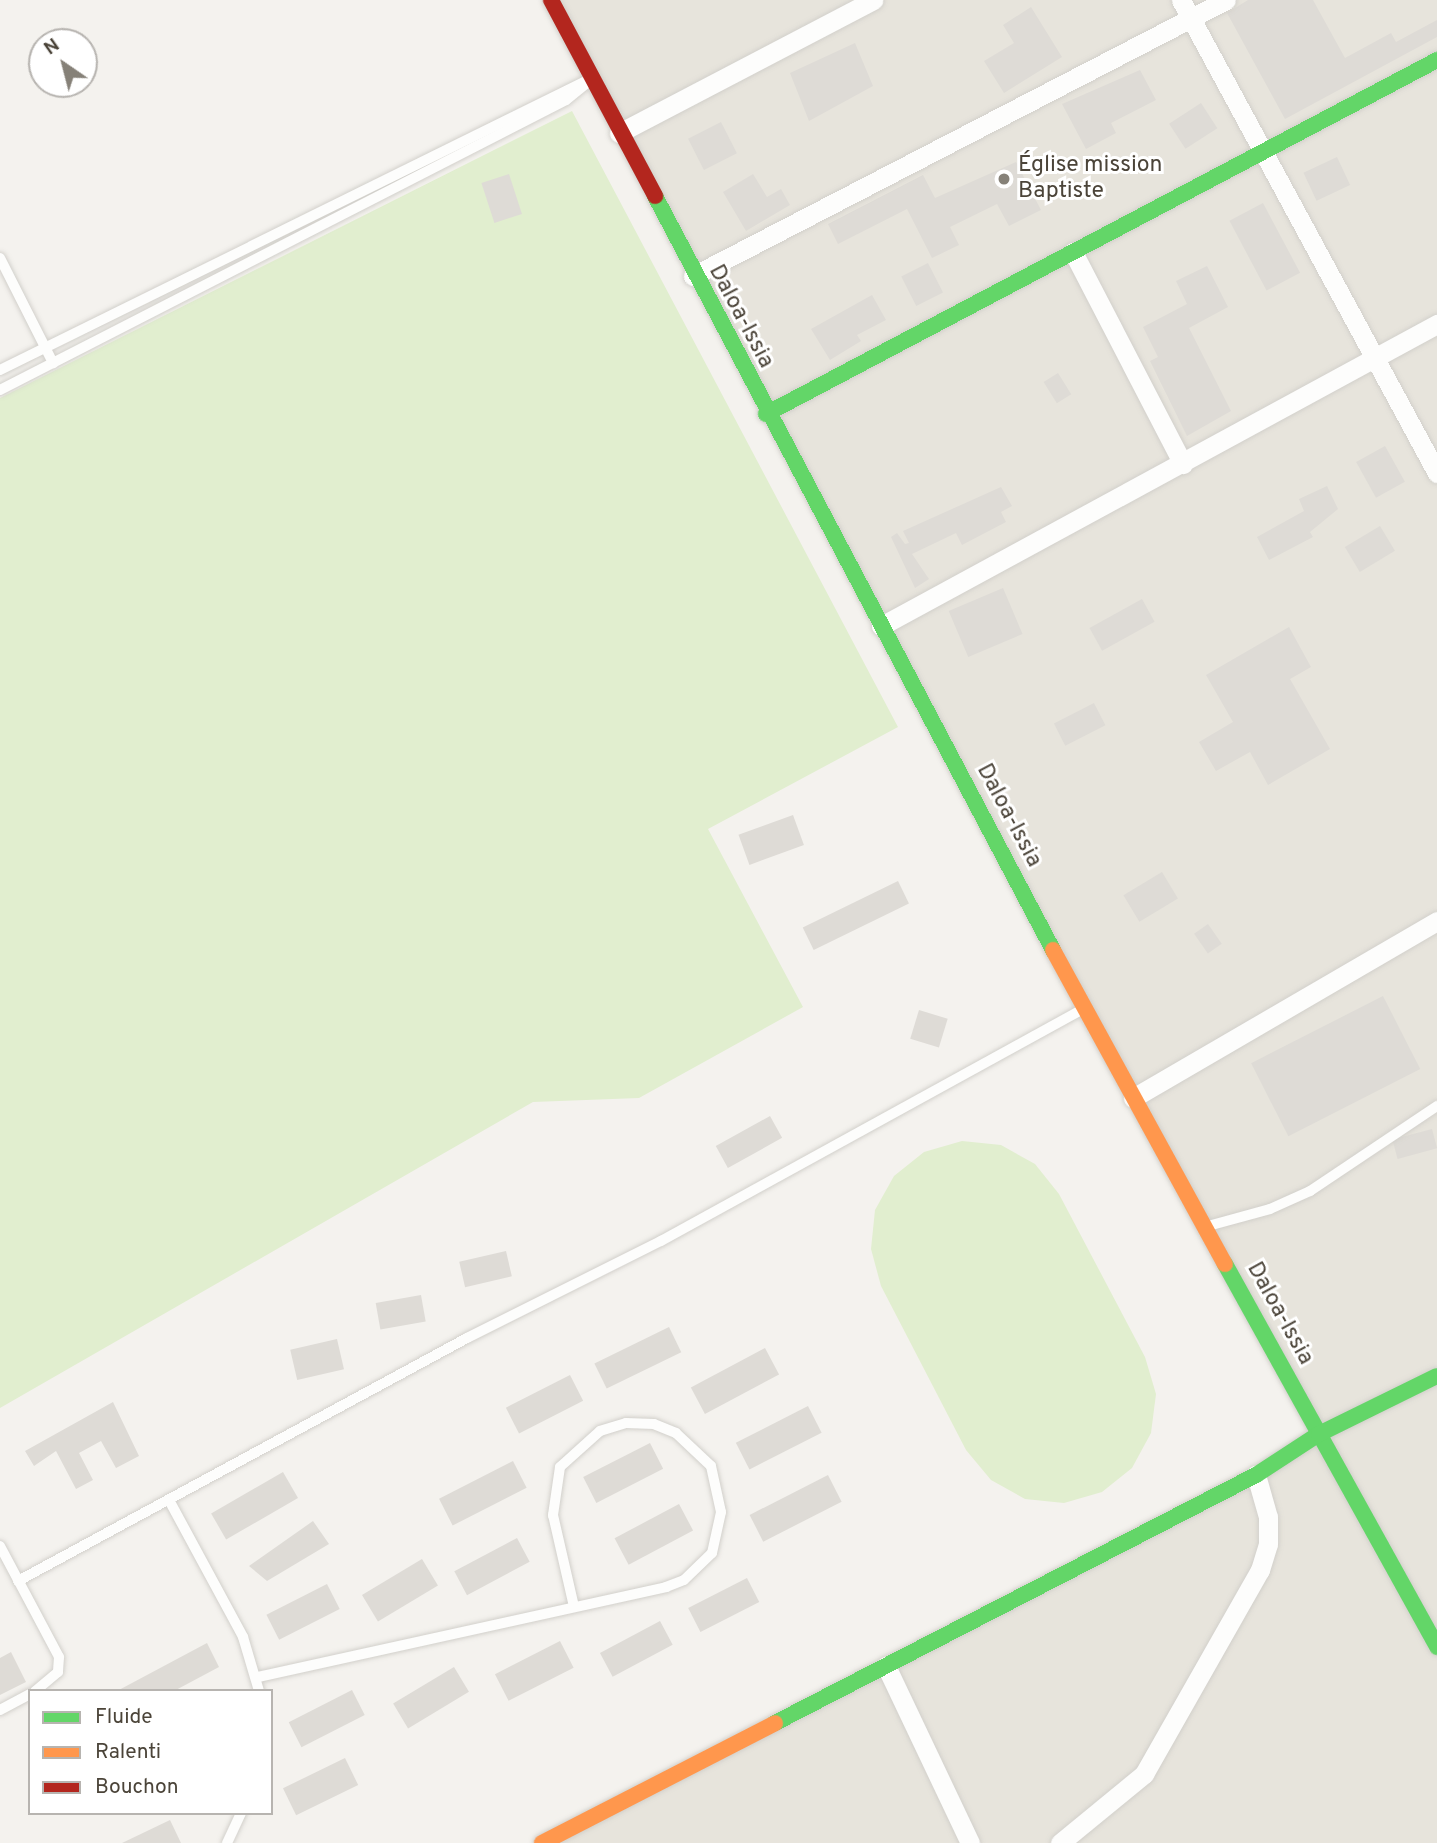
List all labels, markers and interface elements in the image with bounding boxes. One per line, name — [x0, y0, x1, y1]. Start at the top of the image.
north arrow — [28, 28, 98, 98]
text: N — [40, 34, 65, 61]
place label: Église mission Baptiste — [1018, 152, 1163, 206]
marker: Église mission Baptiste — [996, 171, 1012, 187]
street label: Daloa-Issia — [701, 261, 779, 373]
street label: Daloa-Issia — [969, 760, 1047, 872]
street label: Daloa-Issia — [1240, 1258, 1318, 1370]
legend — [28, 1689, 273, 1815]
text: Fluide — [95, 1704, 153, 1731]
text: Ralenti — [95, 1739, 161, 1766]
text: Bouchon — [95, 1774, 178, 1801]

